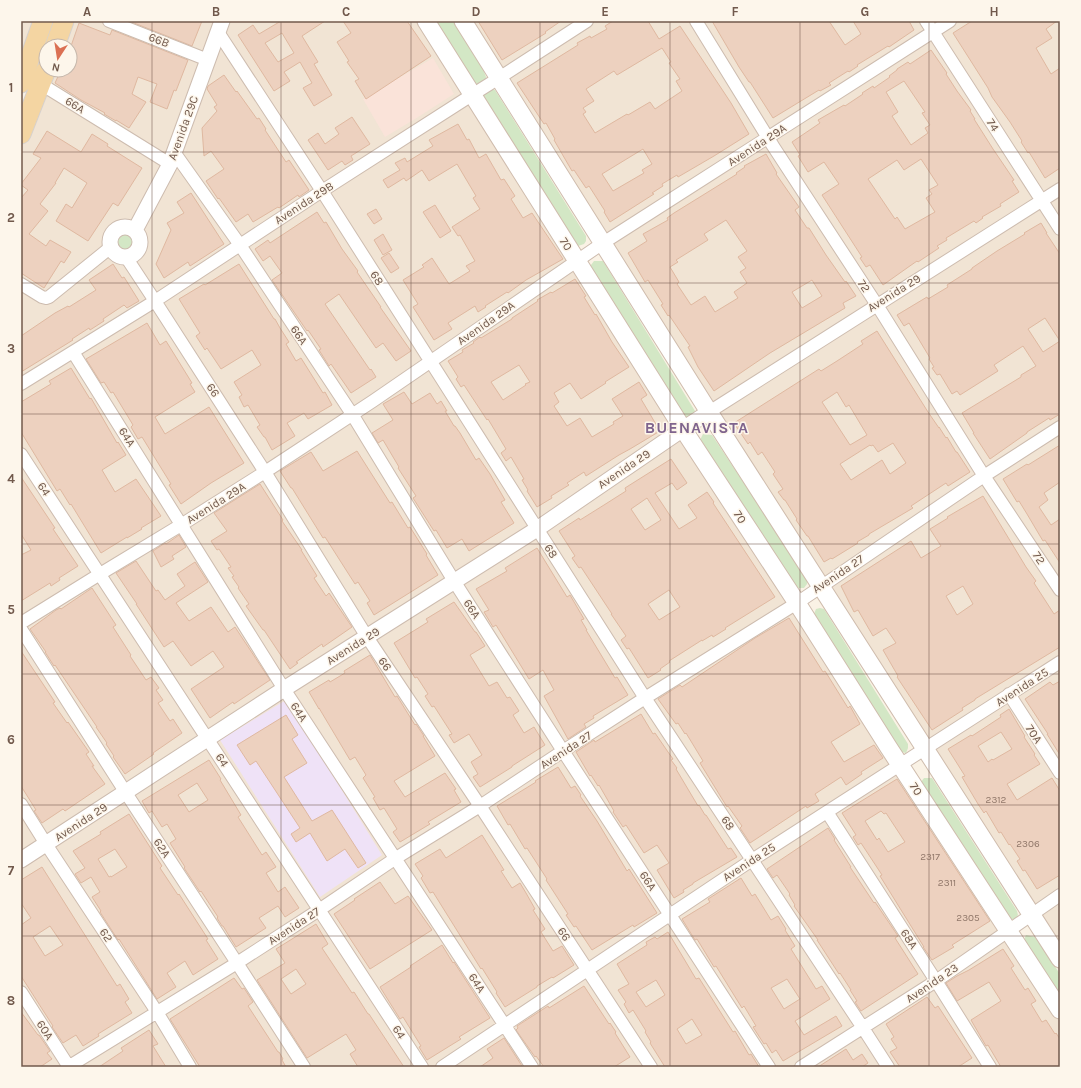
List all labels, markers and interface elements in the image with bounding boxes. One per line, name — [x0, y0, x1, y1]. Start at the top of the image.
text: A — [83, 4, 91, 19]
text: B — [212, 4, 220, 19]
text: C — [342, 4, 350, 19]
text: D — [472, 4, 481, 19]
text: E — [601, 4, 609, 19]
text: F — [731, 4, 739, 19]
text: G — [861, 4, 869, 19]
text: H — [989, 4, 999, 19]
street label: 66B — [147, 30, 171, 50]
north arrow — [38, 38, 78, 78]
text: N — [51, 60, 61, 74]
text: 1 — [9, 80, 13, 95]
street label: 66A — [63, 94, 88, 116]
street label: Avenida 29C — [165, 94, 201, 162]
street label: 74 — [984, 116, 1002, 134]
street label: Avenida 29A — [725, 121, 789, 169]
street label: Avenida 29B — [272, 179, 336, 227]
text: 2 — [7, 210, 15, 225]
street label: 70 — [557, 235, 575, 253]
street label: 68 — [367, 268, 387, 288]
street label: Avenida 29 — [865, 271, 923, 315]
street label: 72 — [855, 277, 873, 295]
street label: Avenida 29A — [455, 298, 518, 348]
street label: 66A — [287, 323, 311, 348]
text: 3 — [7, 341, 15, 356]
street label: 66 — [203, 380, 223, 400]
district label: BUENAVISTA — [645, 418, 749, 437]
street label: 64A — [116, 425, 138, 449]
street label: Avenida 29 — [595, 446, 653, 492]
text: 4 — [7, 471, 15, 486]
street label: 64 — [34, 479, 54, 499]
street label: Avenida 29A — [184, 479, 248, 527]
street label: 70 — [731, 508, 749, 526]
street label: 68 — [541, 541, 561, 561]
street label: 72 — [1030, 549, 1048, 567]
street label: Avenida 27 — [810, 552, 867, 596]
street label: 66A — [461, 597, 484, 622]
text: 5 — [7, 602, 15, 617]
street label: Avenida 29 — [324, 624, 382, 668]
street label: 66 — [375, 654, 395, 674]
street label: Avenida 25 — [993, 665, 1051, 709]
street label: 64A — [288, 700, 311, 724]
street label: 70A — [1023, 722, 1045, 746]
street label: Avenida 27 — [538, 728, 595, 772]
text: 6 — [7, 732, 15, 747]
street label: 64 — [212, 750, 232, 770]
street label: 70 — [907, 780, 925, 798]
house number: 2312 — [986, 794, 1007, 806]
street label: Avenida 29 — [52, 800, 110, 844]
street label: 68 — [718, 813, 738, 833]
street label: 62A — [150, 835, 174, 861]
house number: 2306 — [1016, 838, 1040, 850]
street label: Avenida 25 — [720, 840, 778, 884]
house number: 2317 — [920, 851, 940, 863]
text: 7 — [8, 863, 15, 878]
street label: 66A — [637, 869, 660, 894]
house number: 2311 — [938, 877, 956, 889]
street label: Avenida 27 — [266, 904, 323, 948]
house number: 2305 — [956, 912, 980, 924]
street label: 66 — [554, 924, 574, 944]
street label: 62 — [96, 925, 116, 945]
street label: 68A — [897, 926, 921, 952]
street label: Avenida 23 — [903, 960, 961, 1006]
street label: 64A — [466, 971, 489, 995]
text: 8 — [7, 993, 15, 1008]
street label: 60A — [33, 1017, 57, 1043]
street label: 64 — [389, 1022, 409, 1042]

